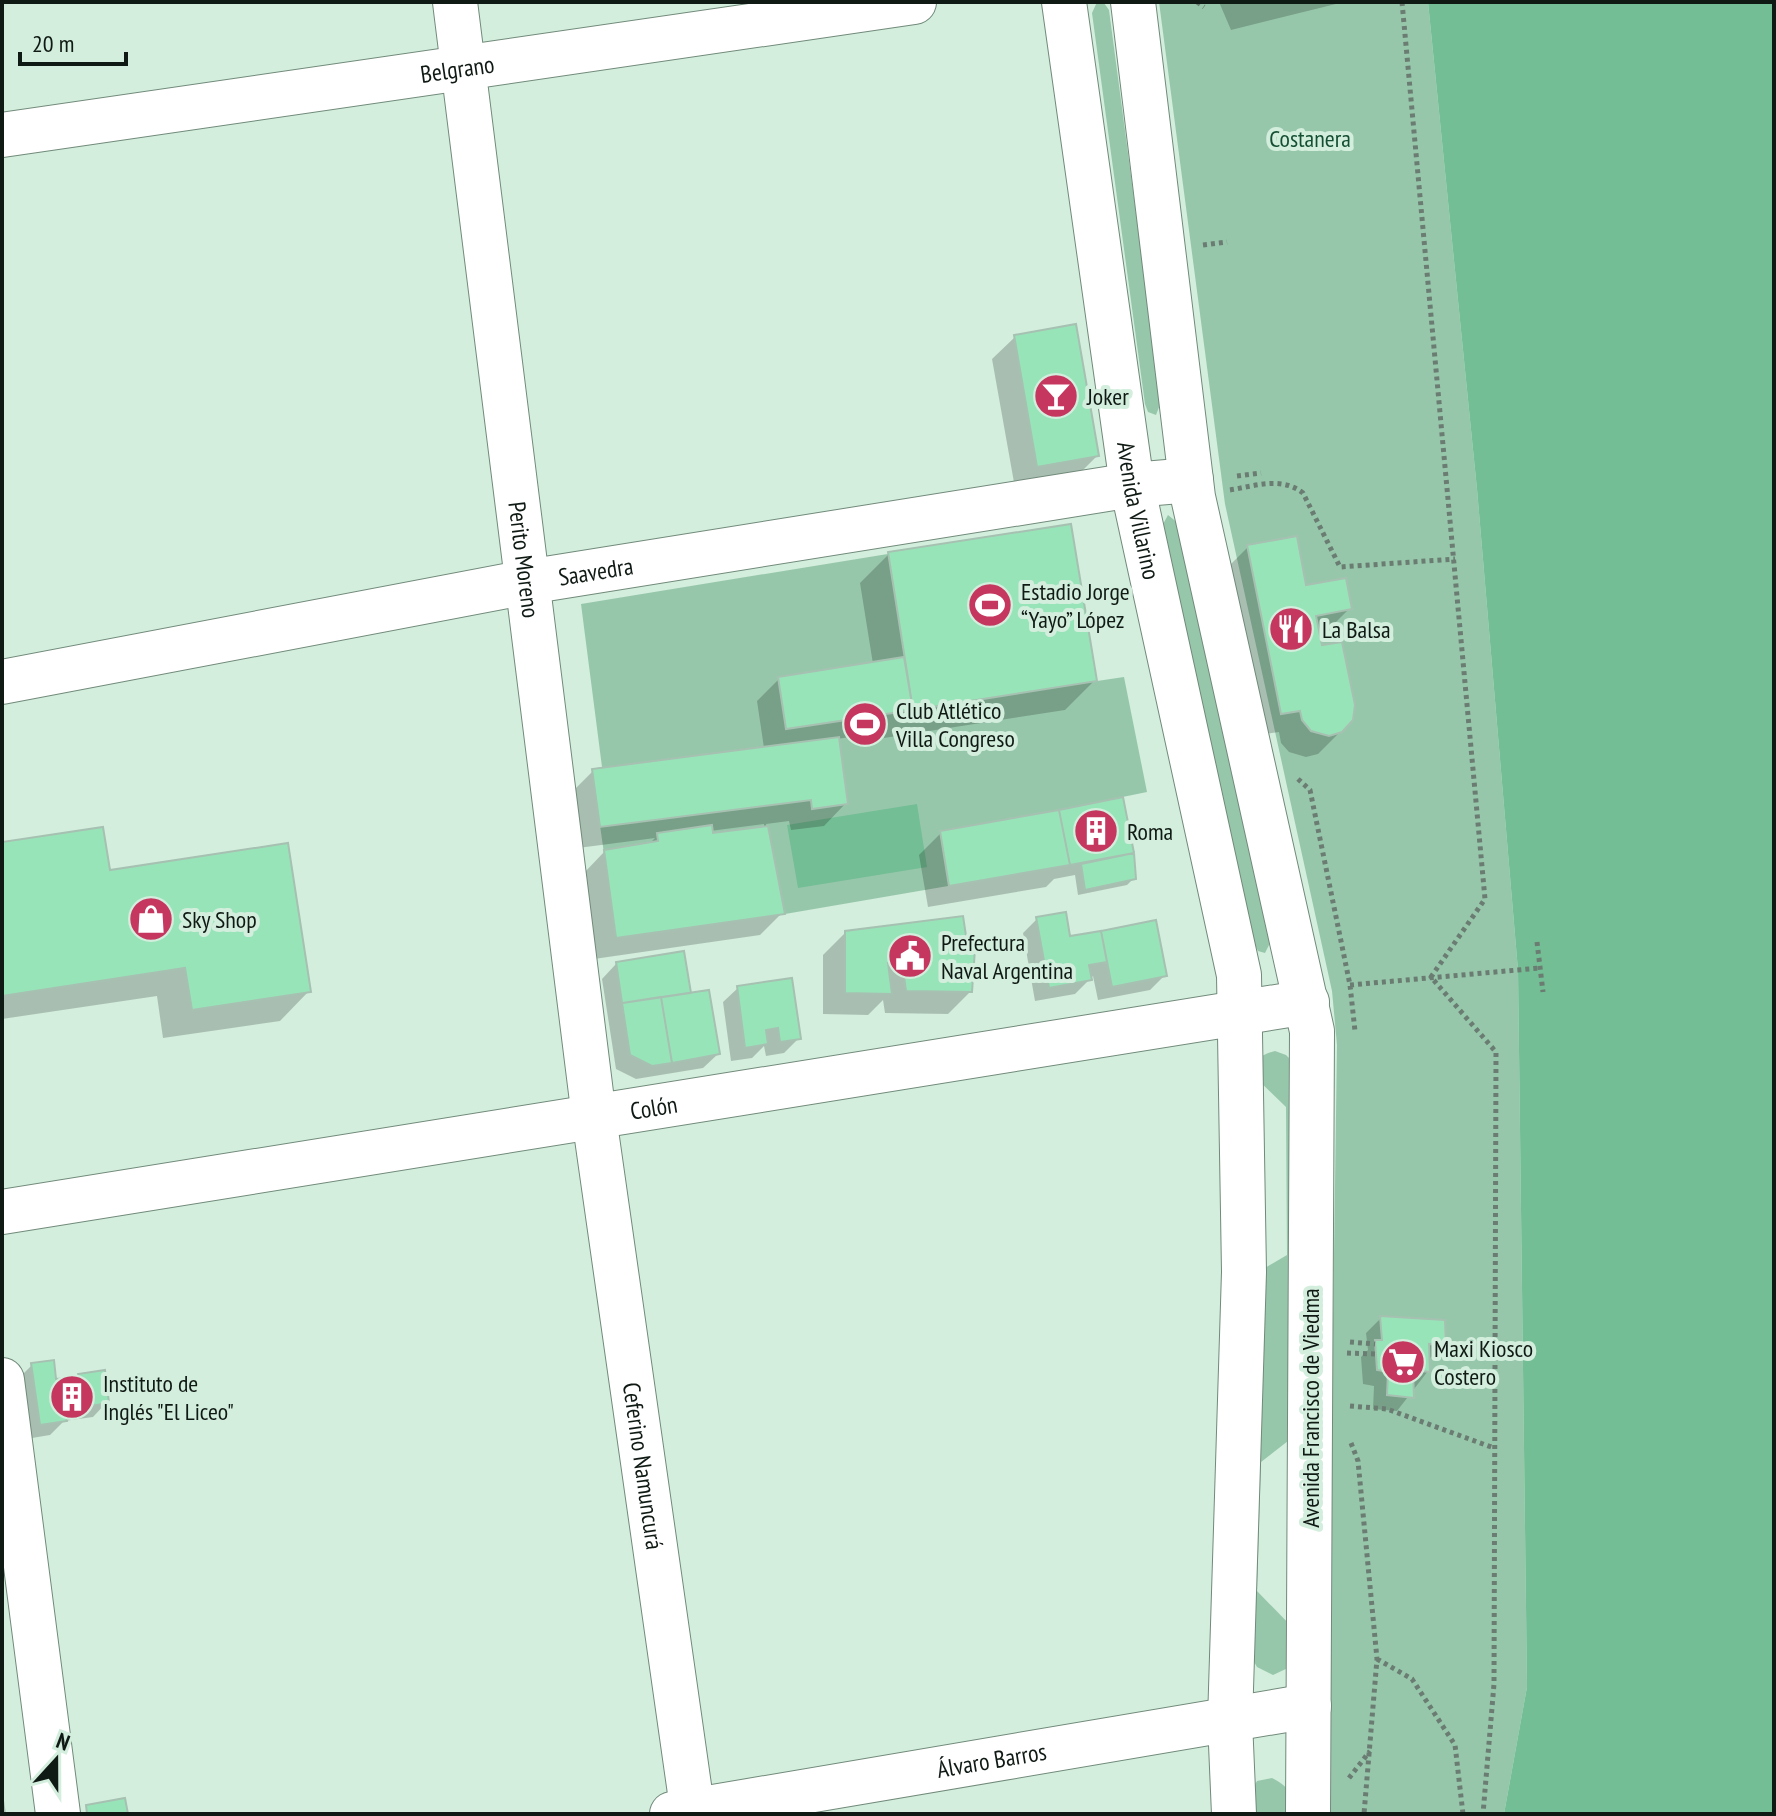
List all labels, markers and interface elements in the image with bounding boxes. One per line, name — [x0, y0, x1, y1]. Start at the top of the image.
scale bar — [20, 16, 126, 66]
text: 20 m — [32, 28, 74, 59]
street label: Belgrano — [418, 48, 496, 89]
park label: Costanera — [1269, 123, 1351, 154]
bar icon: Joker — [1032, 372, 1080, 420]
place label: Joker — [1086, 381, 1129, 412]
street label: Avenida Villarino — [1111, 440, 1168, 582]
street label: Perito Moreno — [502, 500, 547, 620]
street label: Saavedra — [556, 550, 635, 592]
place label: Estadio Jorge “Yayo” López — [1021, 576, 1130, 635]
sports icon: Estadio Jorge “Yayo” López — [966, 581, 1014, 629]
restaurant icon: La Balsa — [1267, 605, 1315, 653]
place label: La Balsa — [1322, 614, 1391, 645]
place label: Club Atlético Villa Congreso — [895, 695, 1015, 754]
sports icon: Club Atlético Villa Congreso — [841, 700, 889, 748]
building icon: Roma — [1072, 807, 1120, 855]
place label: Roma — [1127, 816, 1173, 847]
shop icon: Sky Shop — [127, 895, 175, 943]
place label: Sky Shop — [182, 904, 257, 935]
place label: Prefectura Naval Argentina — [941, 927, 1073, 986]
public building icon: Prefectura Naval Argentina — [886, 932, 934, 980]
street label: Colón — [628, 1088, 679, 1126]
street label: Avenida Francisco de Viedma — [1295, 1288, 1326, 1528]
place label: Maxi Kiosco Costero — [1434, 1333, 1533, 1392]
supermarket icon: Maxi Kiosco Costero — [1379, 1338, 1427, 1386]
place label: Instituto de Inglés "El Liceo" — [103, 1368, 234, 1427]
building icon: Instituto de Inglés "El Liceo" — [48, 1373, 96, 1421]
street label: Ceferino Namuncurá — [616, 1380, 671, 1551]
north arrow — [16, 1720, 96, 1800]
text: N — [53, 1726, 74, 1757]
street label: Álvaro Barros — [934, 1735, 1049, 1784]

